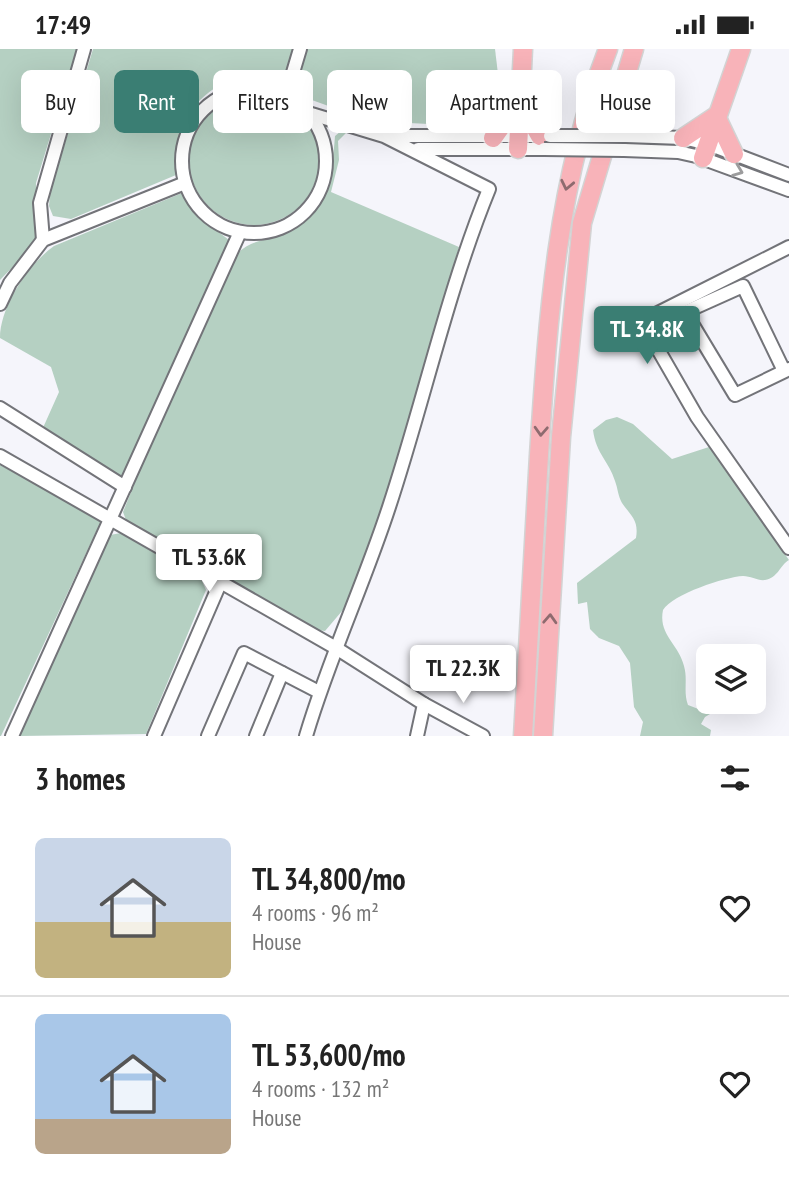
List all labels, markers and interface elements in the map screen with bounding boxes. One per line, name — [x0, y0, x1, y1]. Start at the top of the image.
text: 17:49 — [35, 8, 91, 41]
chip: Buy — [21, 70, 100, 133]
chip: Rent — [114, 70, 199, 133]
chip: Filters — [213, 70, 313, 133]
chip: New — [327, 70, 412, 133]
chip: Apartment — [426, 70, 562, 133]
chip: House — [576, 70, 675, 133]
one-way arrow — [732, 163, 744, 177]
one-way arrow — [561, 179, 576, 191]
pin: TL 34.8K — [575, 307, 719, 366]
text: TL 34.8K — [610, 314, 684, 343]
one-way arrow — [534, 426, 549, 437]
pin: TL 53.6K — [137, 535, 281, 594]
text: TL 53.6K — [172, 542, 246, 571]
one-way arrow — [542, 613, 557, 624]
map controls — [696, 644, 766, 714]
button: layers — [696, 644, 766, 714]
pin: TL 22.3K — [391, 645, 535, 705]
text: TL 22.3K — [426, 653, 500, 682]
text: 3 homes — [35, 759, 126, 798]
icon: filters — [716, 759, 754, 797]
text: TL 34,800/mo — [252, 859, 406, 898]
icon: home — [91, 866, 175, 950]
icon: heart — [716, 889, 754, 927]
text: 4 rooms · 96 m² — [252, 898, 379, 927]
text: House — [252, 927, 302, 956]
text: TL 53,600/mo — [252, 1035, 406, 1074]
icon: home — [91, 1042, 175, 1126]
icon: heart — [716, 1065, 754, 1103]
text: 4 rooms · 132 m² — [252, 1074, 389, 1103]
text: House — [252, 1103, 302, 1132]

